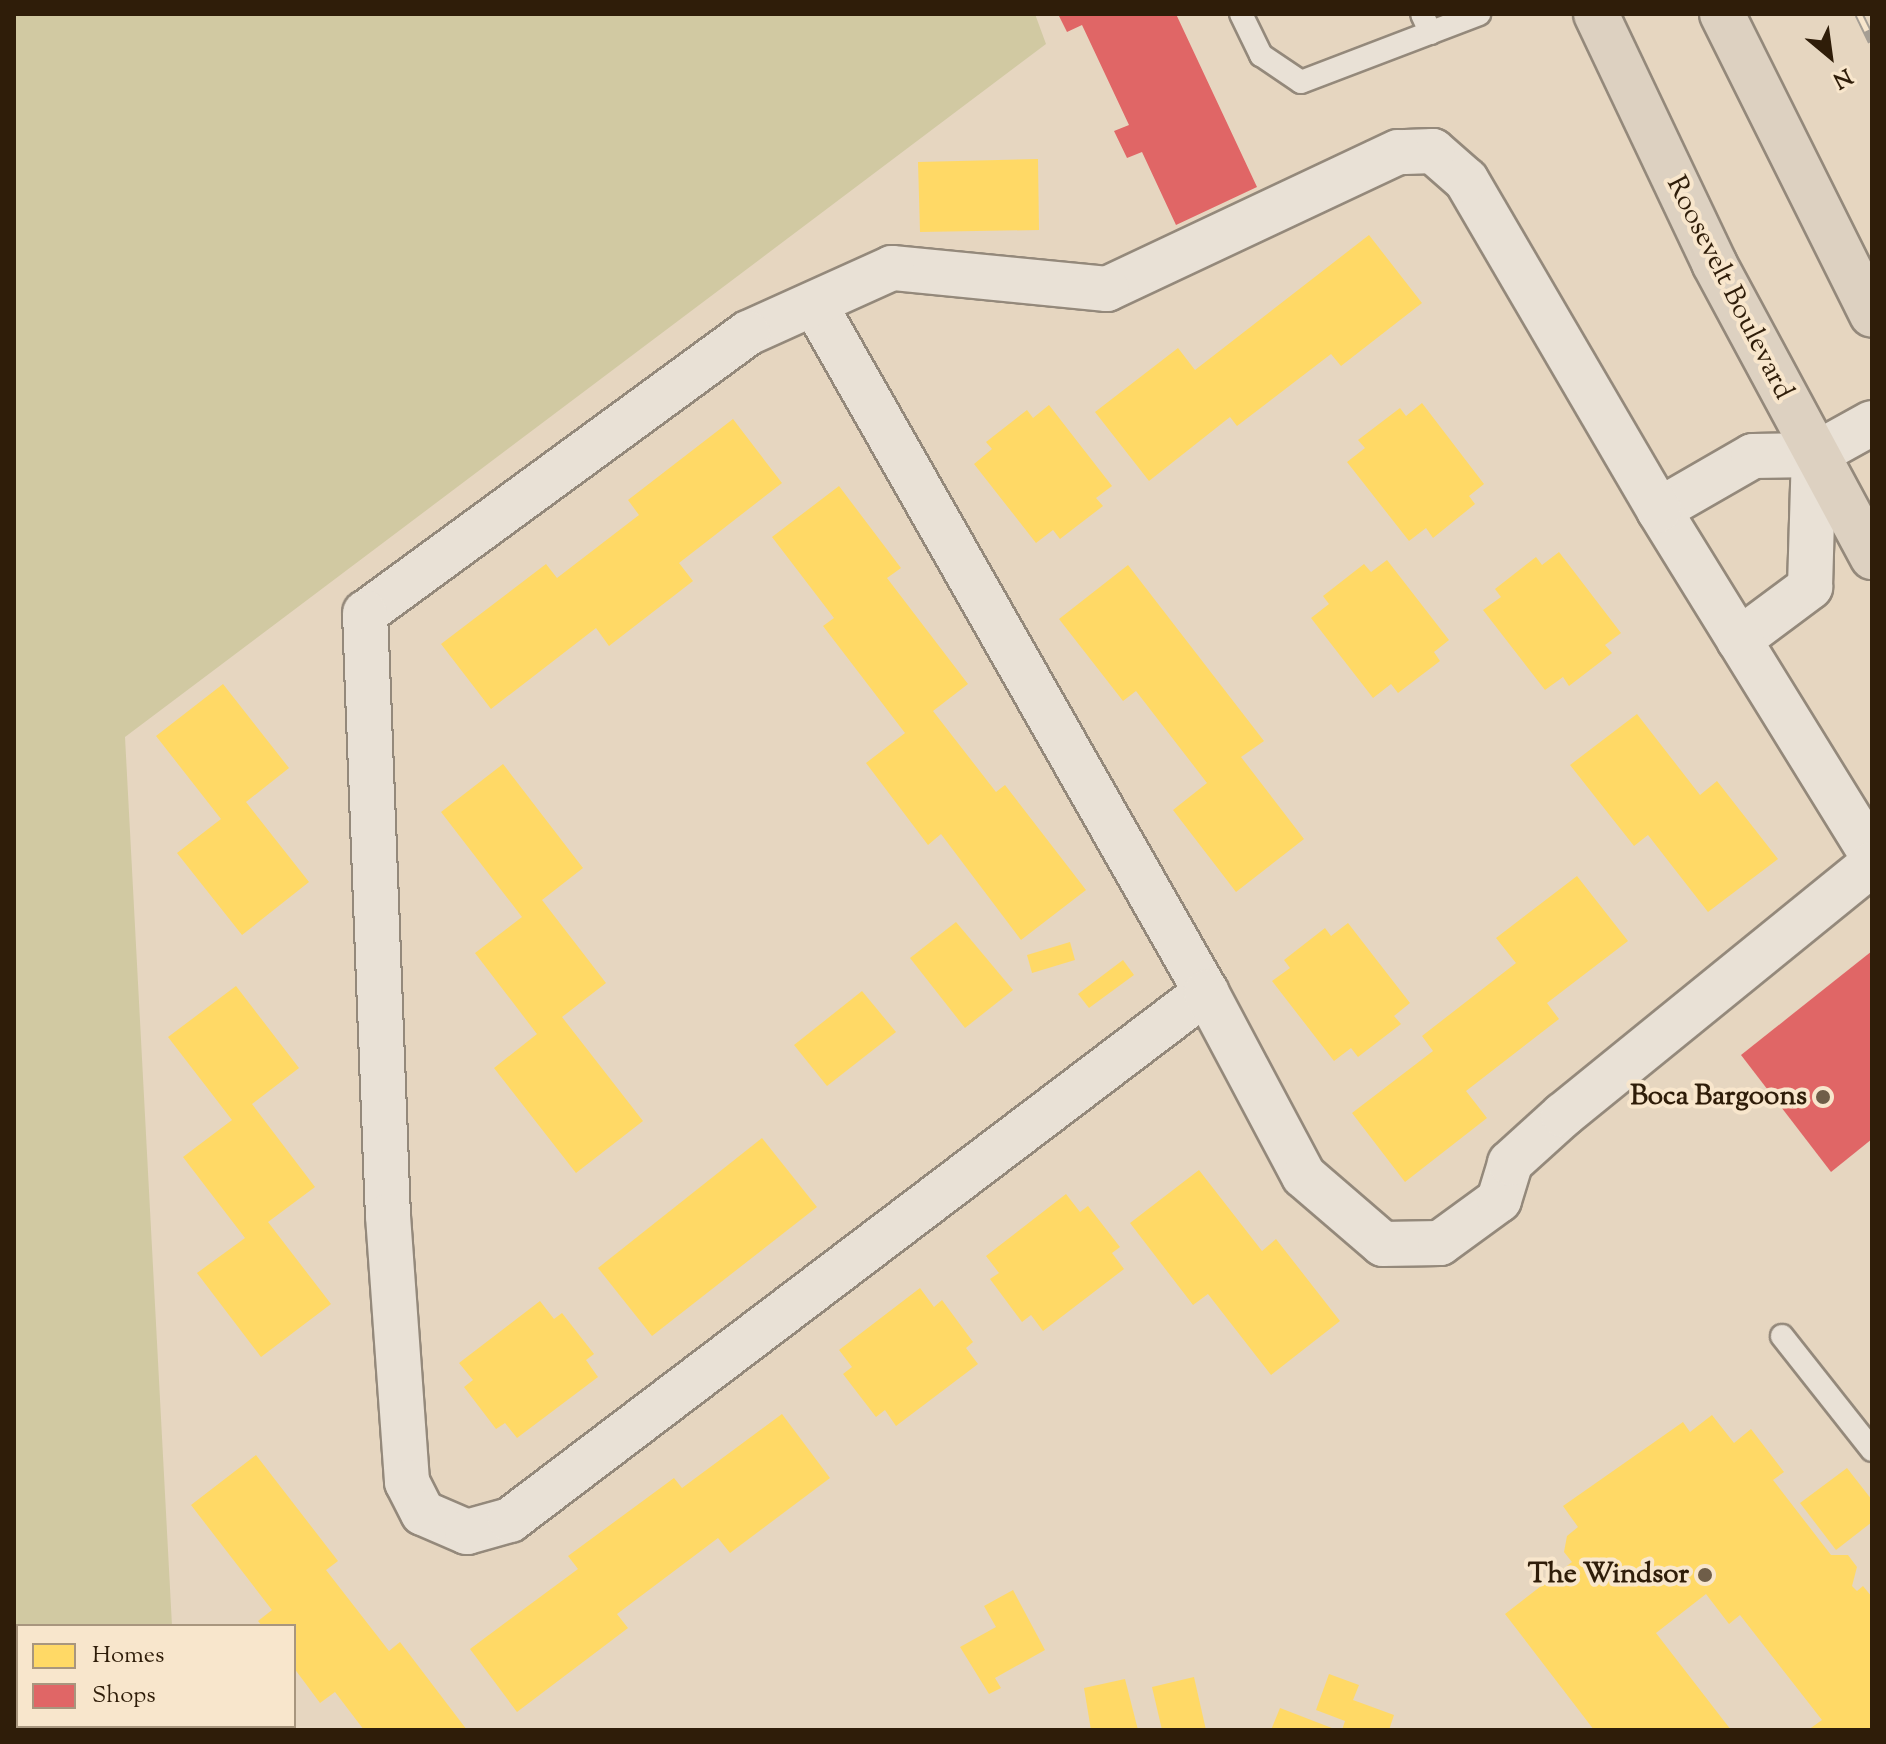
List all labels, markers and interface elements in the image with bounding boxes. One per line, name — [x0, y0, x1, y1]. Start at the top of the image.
north arrow — [1790, 16, 1870, 96]
text: N — [1826, 59, 1857, 95]
street label: Roosevelt Boulevard — [1658, 171, 1800, 405]
place label: Boca Bargoons — [1630, 1080, 1807, 1114]
marker: Boca Bargoons — [1814, 1088, 1832, 1106]
place label: The Windsor — [1528, 1558, 1689, 1592]
marker: The Windsor — [1696, 1566, 1714, 1584]
legend — [16, 1624, 296, 1728]
text: Homes — [92, 1639, 164, 1673]
text: Shops — [92, 1679, 156, 1713]

